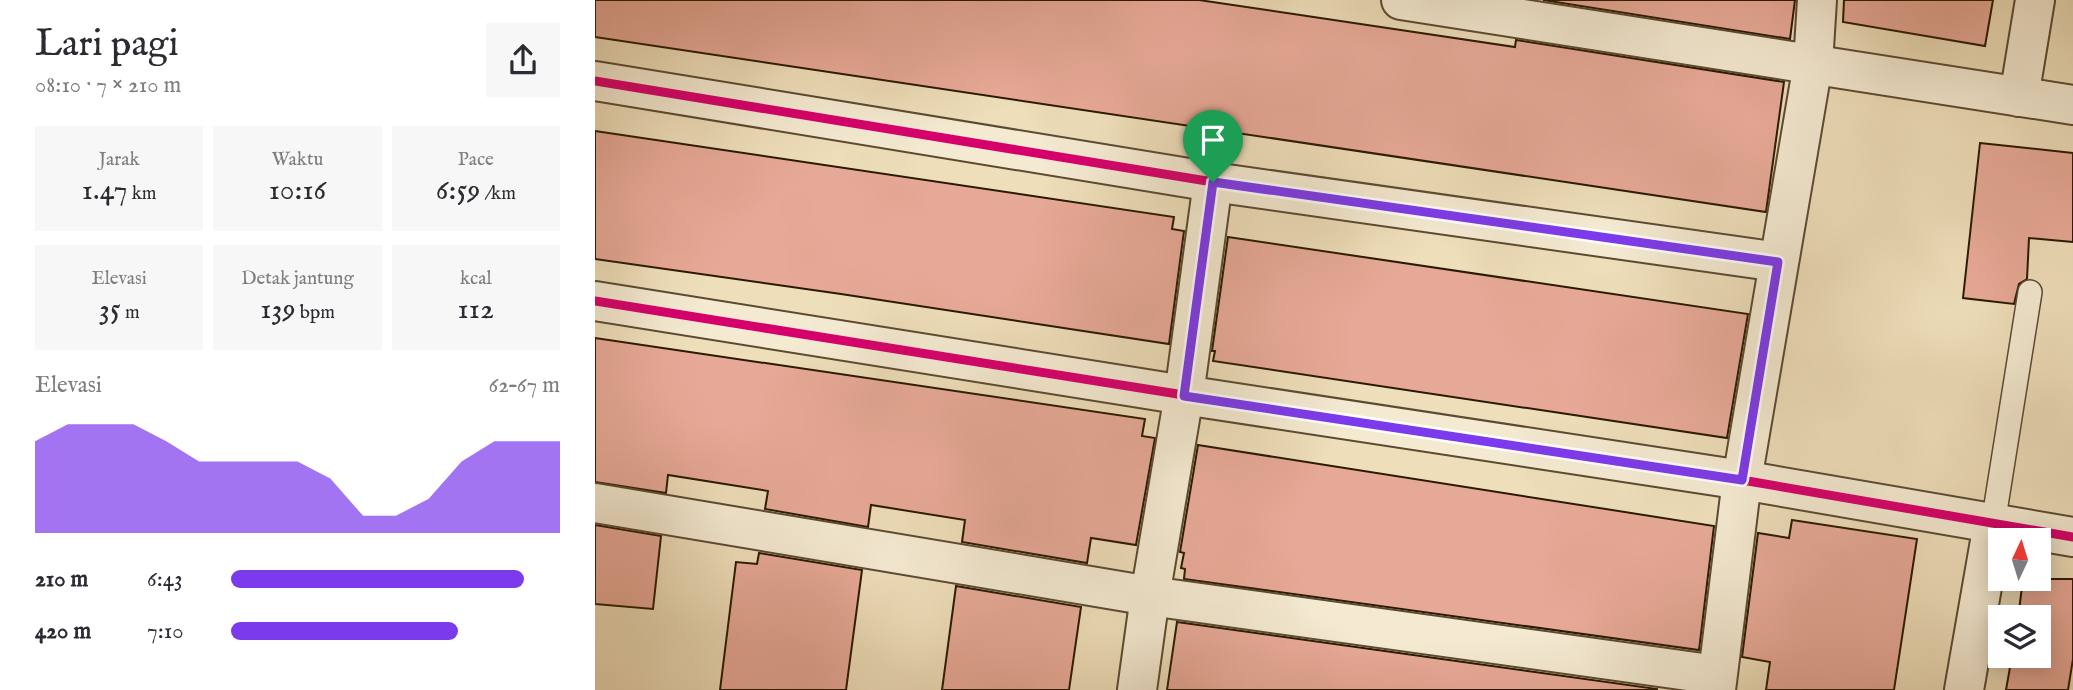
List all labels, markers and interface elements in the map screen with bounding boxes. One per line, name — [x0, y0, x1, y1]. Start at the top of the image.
text: Lari pagi — [35, 21, 179, 69]
button: share — [486, 23, 560, 97]
text: 08:10 · 7 × 210 m — [35, 71, 181, 100]
pin — [1183, 110, 1243, 182]
icon: arrive — [1194, 121, 1232, 159]
text: Jarak — [99, 148, 140, 172]
text: Waktu — [272, 148, 323, 172]
text: Pace — [458, 148, 494, 172]
text: 1.47 — [82, 172, 127, 210]
text: 10:16 — [269, 172, 326, 210]
text: 6:59 — [436, 172, 480, 210]
text: km — [127, 182, 156, 206]
text: /km — [480, 182, 516, 206]
text: Elevasi — [91, 267, 147, 291]
text: Detak jantung — [241, 267, 354, 291]
text: kcal — [460, 267, 492, 291]
text: 35 — [99, 291, 121, 329]
text: 139 — [260, 291, 296, 329]
text: 112 — [458, 291, 494, 329]
text: m — [121, 301, 140, 325]
text: bpm — [296, 301, 335, 325]
text: Elevasi — [35, 371, 102, 400]
text: 62–67 m — [489, 371, 560, 400]
north arrow — [1988, 528, 2051, 592]
map controls — [1988, 528, 2051, 668]
text: 210 m — [35, 565, 88, 594]
text: 6:43 — [147, 565, 183, 594]
button: layers — [1988, 605, 2051, 668]
text: 420 m — [35, 617, 91, 646]
text: 7:10 — [147, 617, 184, 646]

